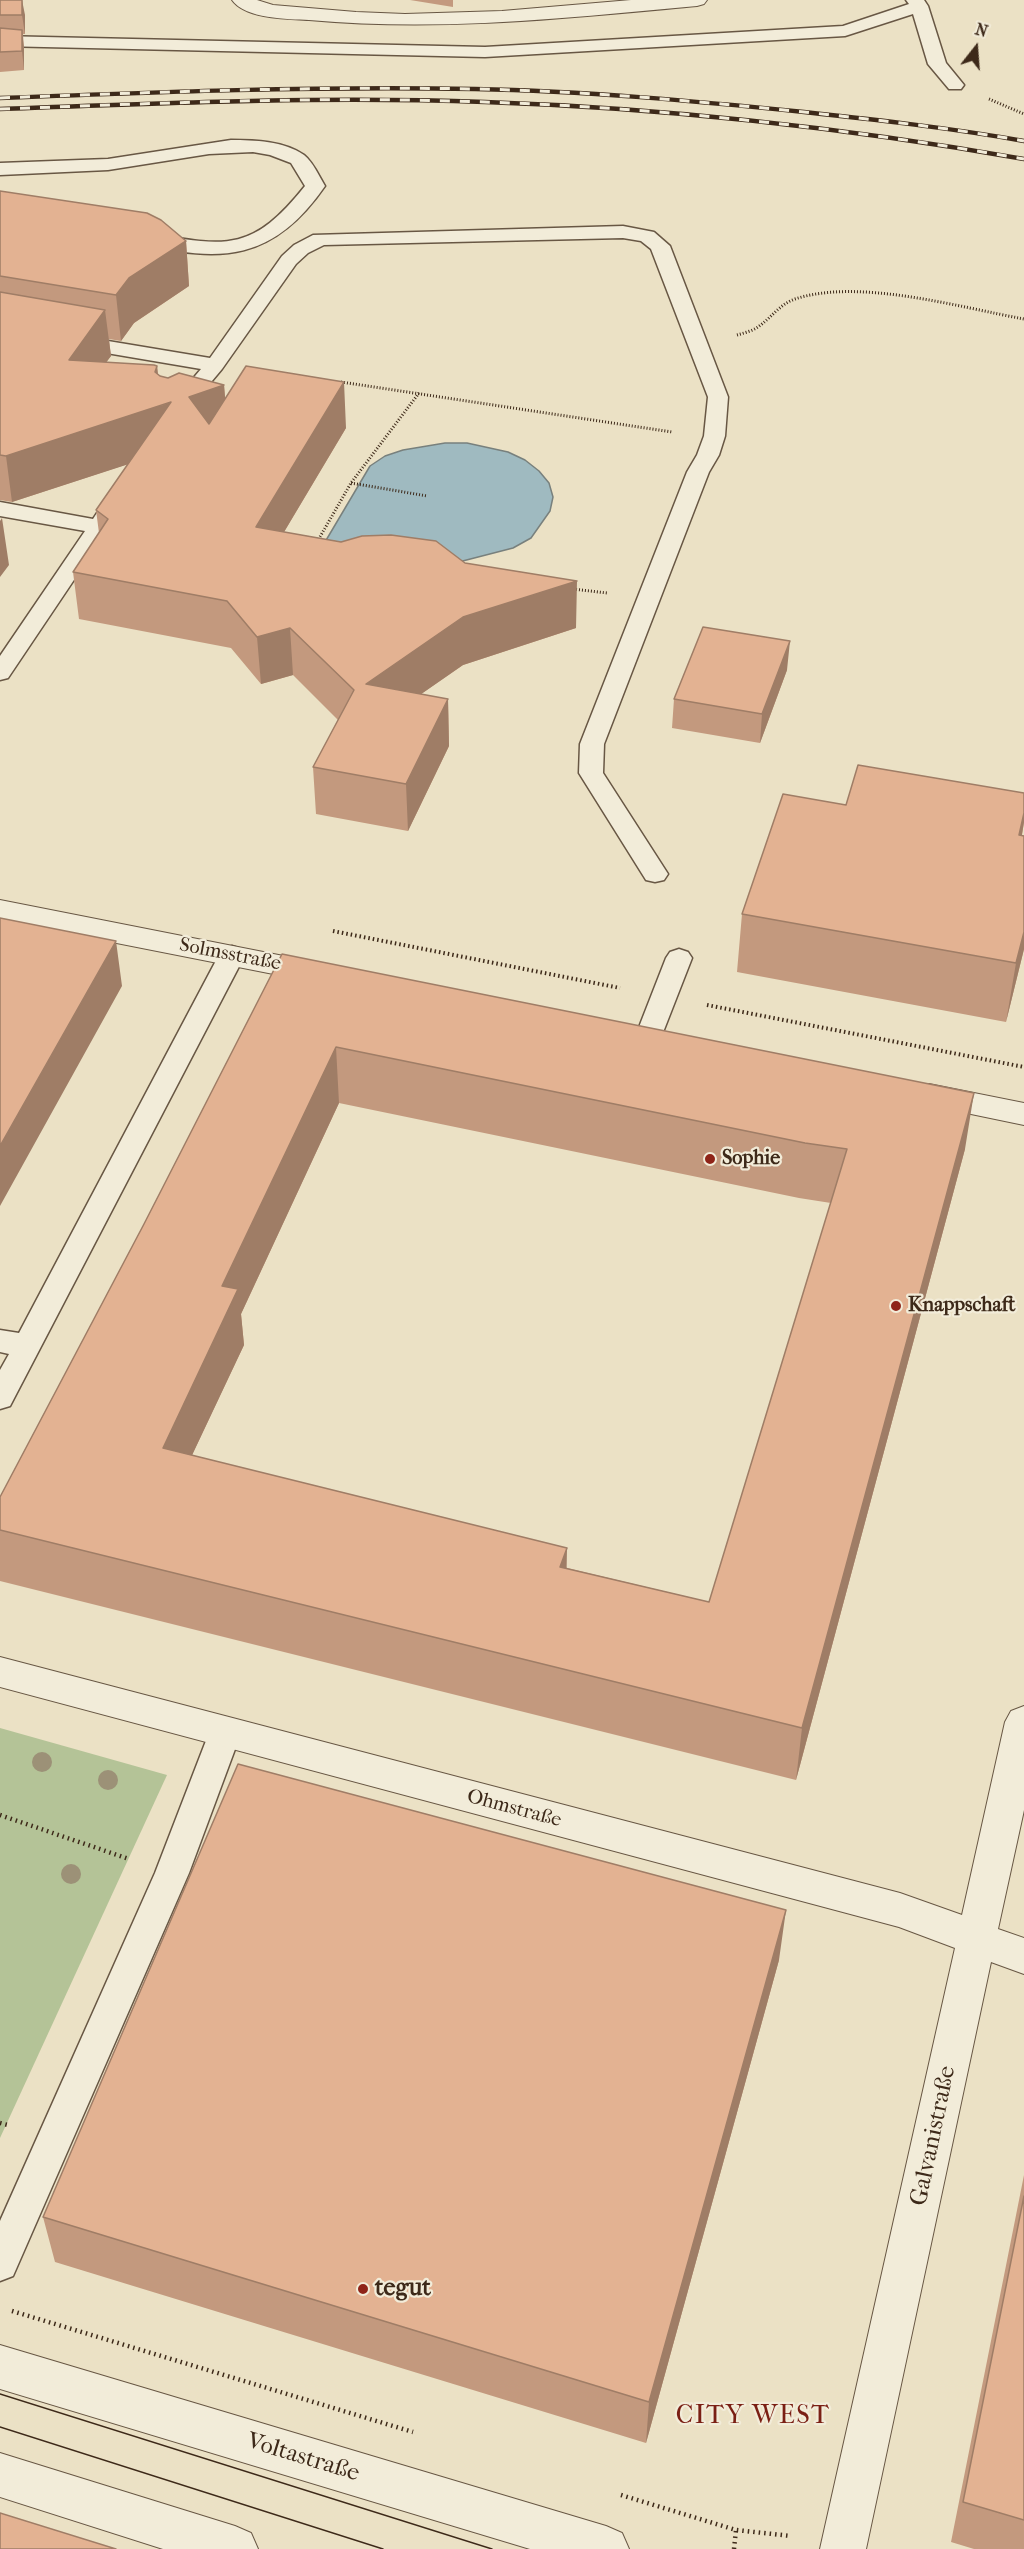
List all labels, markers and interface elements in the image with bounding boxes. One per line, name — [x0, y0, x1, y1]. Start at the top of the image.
north arrow — [946, 18, 1006, 78]
text: N — [973, 19, 990, 41]
street label: Solmsstraße — [177, 933, 283, 977]
place label: Sophie — [722, 1147, 780, 1171]
marker: Sophie — [703, 1152, 717, 1166]
place label: Knappschaft — [908, 1294, 1015, 1318]
marker: Knappschaft — [889, 1299, 903, 1313]
street label: Ohmstraße — [464, 1785, 564, 1833]
street label: Galvanistraße — [905, 2064, 963, 2208]
place label: tegut — [375, 2275, 431, 2303]
marker: tegut — [356, 2282, 370, 2296]
district label: CITY WEST — [676, 2401, 830, 2433]
street label: Voltastraße — [243, 2427, 363, 2489]

